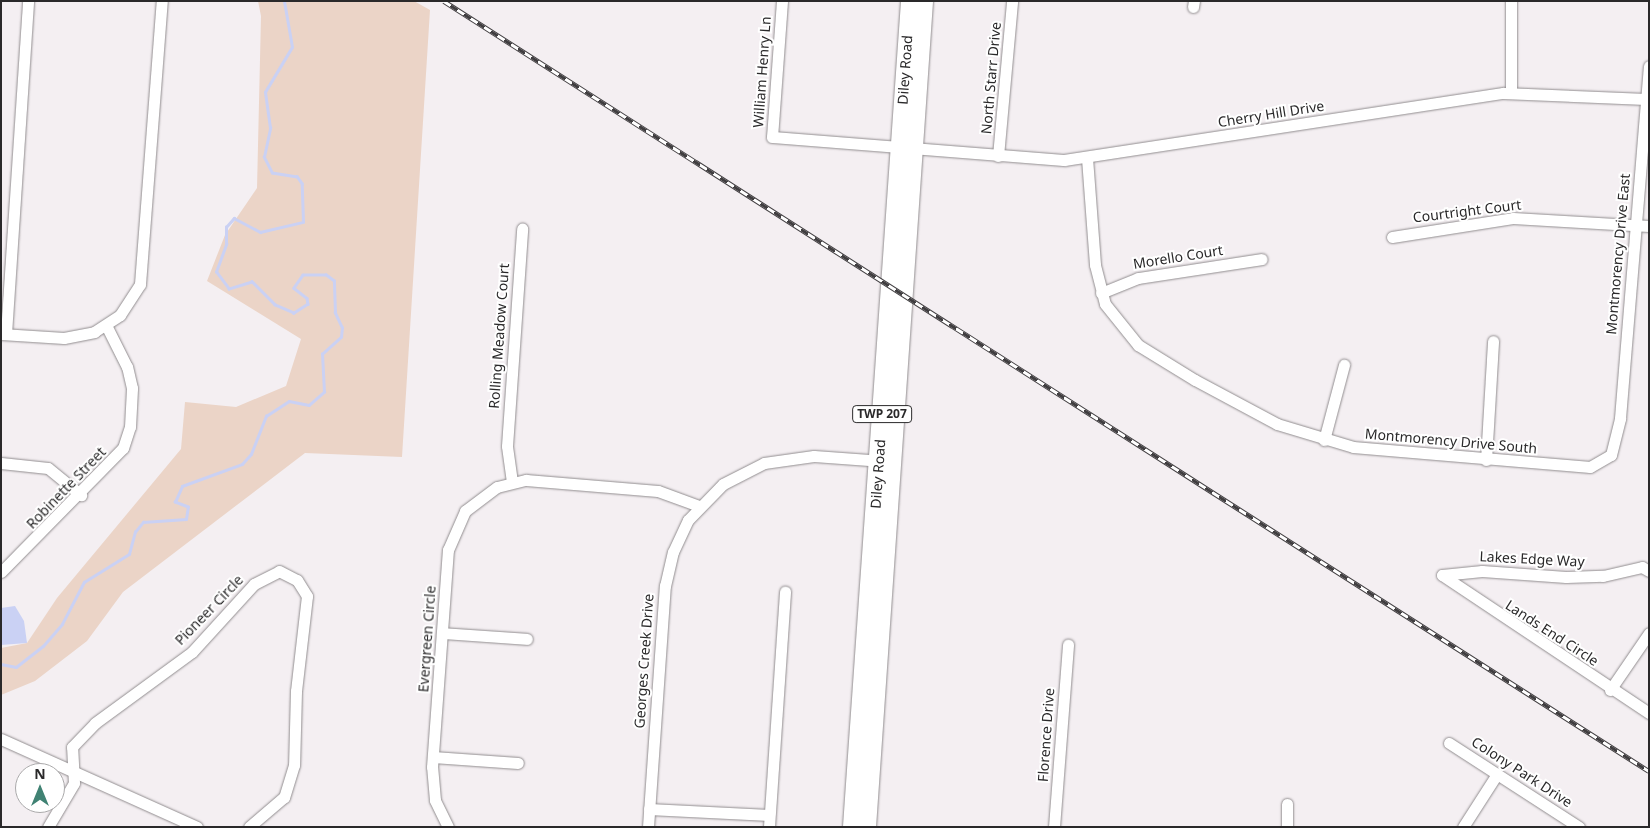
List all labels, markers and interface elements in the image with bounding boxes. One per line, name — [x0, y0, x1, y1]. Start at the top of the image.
street label: William Henry Ln — [750, 16, 774, 128]
street label: North Starr Drive — [978, 21, 1004, 135]
street label: Diley Road — [894, 35, 916, 105]
street label: Cherry Hill Drive — [1217, 97, 1325, 131]
street label: Montmorency Drive East — [1603, 173, 1633, 335]
street label: Courtright Court — [1412, 196, 1522, 226]
street label: Morello Court — [1132, 242, 1224, 272]
street label: Rolling Meadow Court — [486, 263, 512, 409]
road number: TWP 207 — [852, 404, 912, 424]
street label: Montmorency Drive South — [1364, 425, 1538, 457]
street label: Diley Road — [867, 439, 889, 509]
street label: Robinette Street — [23, 444, 109, 532]
street label: Lakes Edge Way — [1479, 548, 1585, 570]
street label: Pioneer Circle — [171, 572, 247, 648]
street label: Evergreen Circle — [415, 585, 439, 693]
street label: Georges Creek Drive — [631, 593, 657, 729]
street label: Lands End Circle — [1502, 597, 1602, 669]
street label: Florence Drive — [1034, 687, 1058, 783]
street label: Colony Park Drive — [1468, 733, 1576, 811]
north arrow — [15, 763, 65, 813]
text: N — [34, 764, 46, 783]

